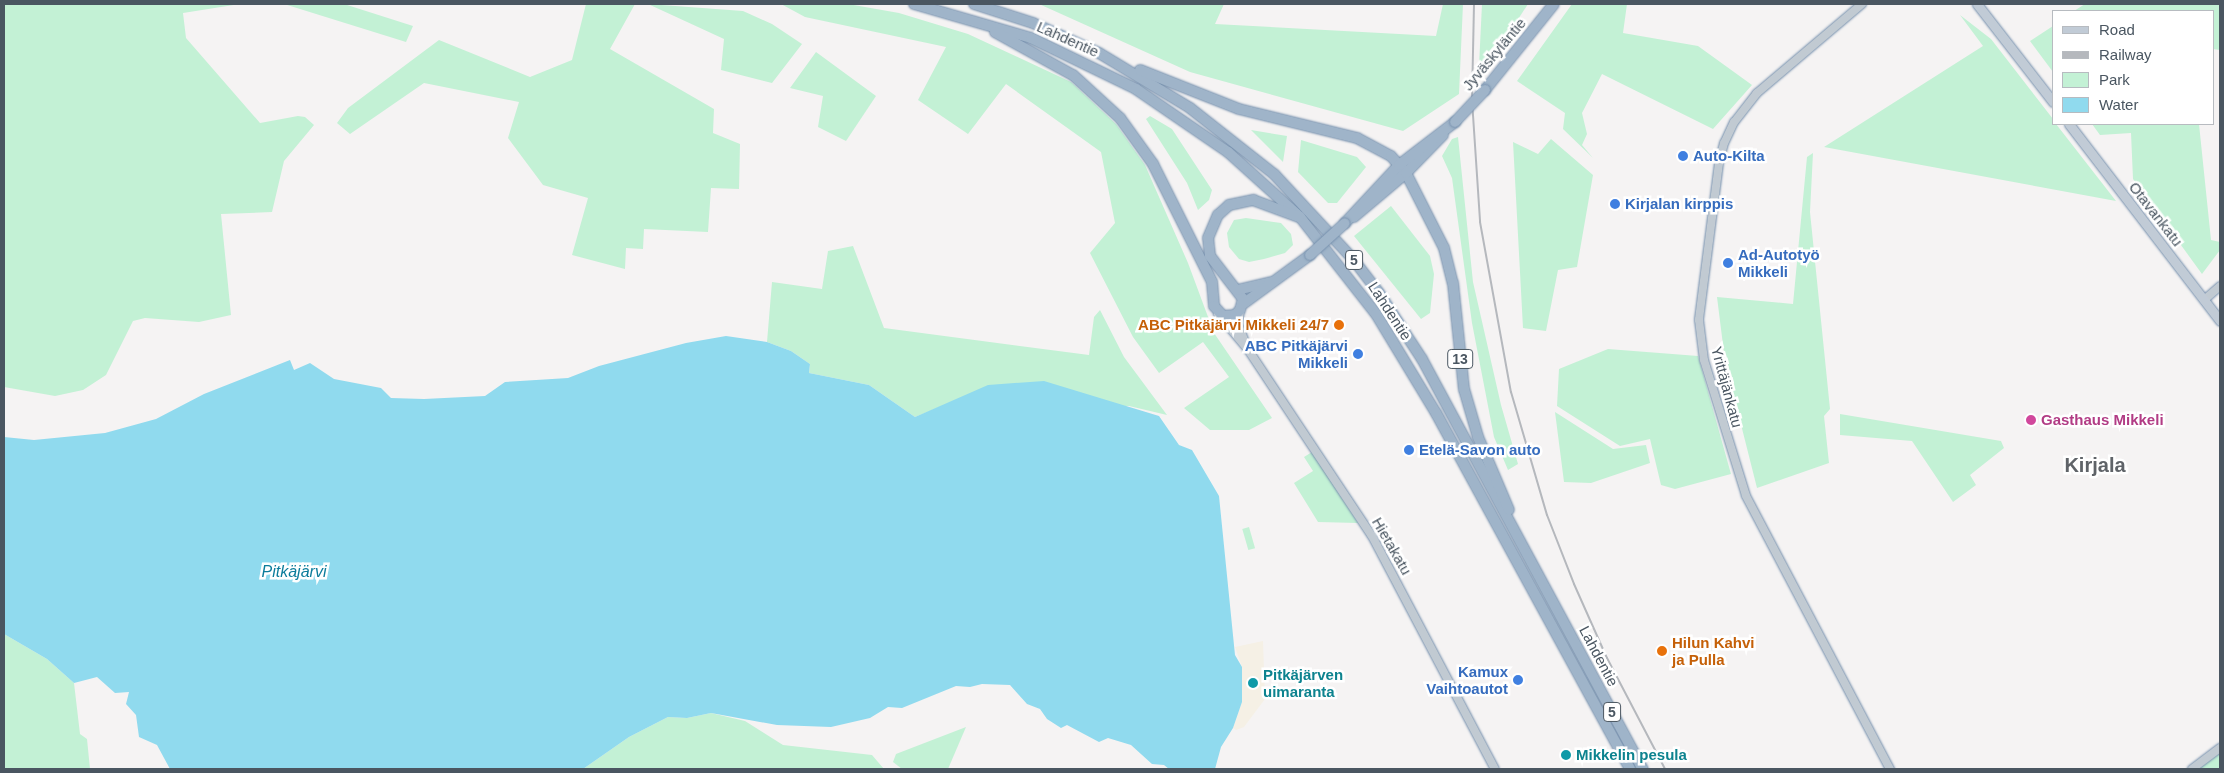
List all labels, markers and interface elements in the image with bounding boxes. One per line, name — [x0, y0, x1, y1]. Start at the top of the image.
legend — [2052, 10, 2214, 125]
street label: Jyväskyläntie — [1458, 14, 1530, 94]
street label: Lahdentie — [1034, 17, 1102, 61]
text: Road — [2099, 21, 2135, 38]
text: Railway — [2099, 46, 2152, 63]
text: Park — [2099, 71, 2130, 88]
text: Water — [2099, 96, 2138, 113]
place label: Auto-Kilta — [1693, 147, 1765, 165]
marker: Auto-Kilta — [1677, 150, 1689, 162]
street label: Otavankatu — [2125, 178, 2187, 250]
place label: Kirjalan kirppis — [1625, 195, 1733, 213]
marker: Kirjalan kirppis — [1609, 198, 1621, 210]
place label: Ad-Autotyö Mikkeli — [1738, 245, 1820, 280]
road number: 5 — [1344, 248, 1364, 272]
marker: Ad-Autotyö Mikkeli — [1722, 257, 1734, 269]
street label: Lahdentie — [1365, 278, 1415, 344]
place label: ABC Pitkäjärvi Mikkeli 24/7 — [1138, 316, 1329, 334]
marker: ABC Pitkäjärvi Mikkeli 24/7 — [1333, 319, 1345, 331]
place label: ABC Pitkäjärvi Mikkeli — [1245, 336, 1348, 371]
street label: Yrittäjänkatu — [1708, 344, 1746, 430]
marker: ABC Pitkäjärvi Mikkeli — [1352, 348, 1364, 360]
road number: 13 — [1446, 348, 1474, 370]
place label: Gasthaus Mikkeli — [2041, 411, 2164, 429]
marker: Gasthaus Mikkeli — [2025, 414, 2037, 426]
place label: Etelä-Savon auto — [1419, 441, 1541, 459]
marker: Etelä-Savon auto — [1403, 444, 1415, 456]
district label: Kirjala — [2064, 453, 2126, 477]
street label: Hietakatu — [1368, 514, 1416, 578]
water label: Pitkäjärvi — [262, 562, 326, 582]
street label: Lahdentie — [1576, 623, 1622, 689]
place label: Hilun Kahvi ja Pulla — [1672, 633, 1755, 668]
marker: Hilun Kahvi ja Pulla — [1656, 645, 1668, 657]
place label: Kamux Vaihtoautot — [1426, 662, 1508, 697]
place label: Pitkäjärven uimaranta — [1263, 665, 1343, 700]
marker: Kamux Vaihtoautot — [1512, 674, 1524, 686]
marker: Pitkäjärven uimaranta — [1247, 677, 1259, 689]
road number: 5 — [1602, 700, 1622, 724]
place label: Mikkelin pesula — [1576, 746, 1687, 764]
marker: Mikkelin pesula — [1560, 749, 1572, 761]

